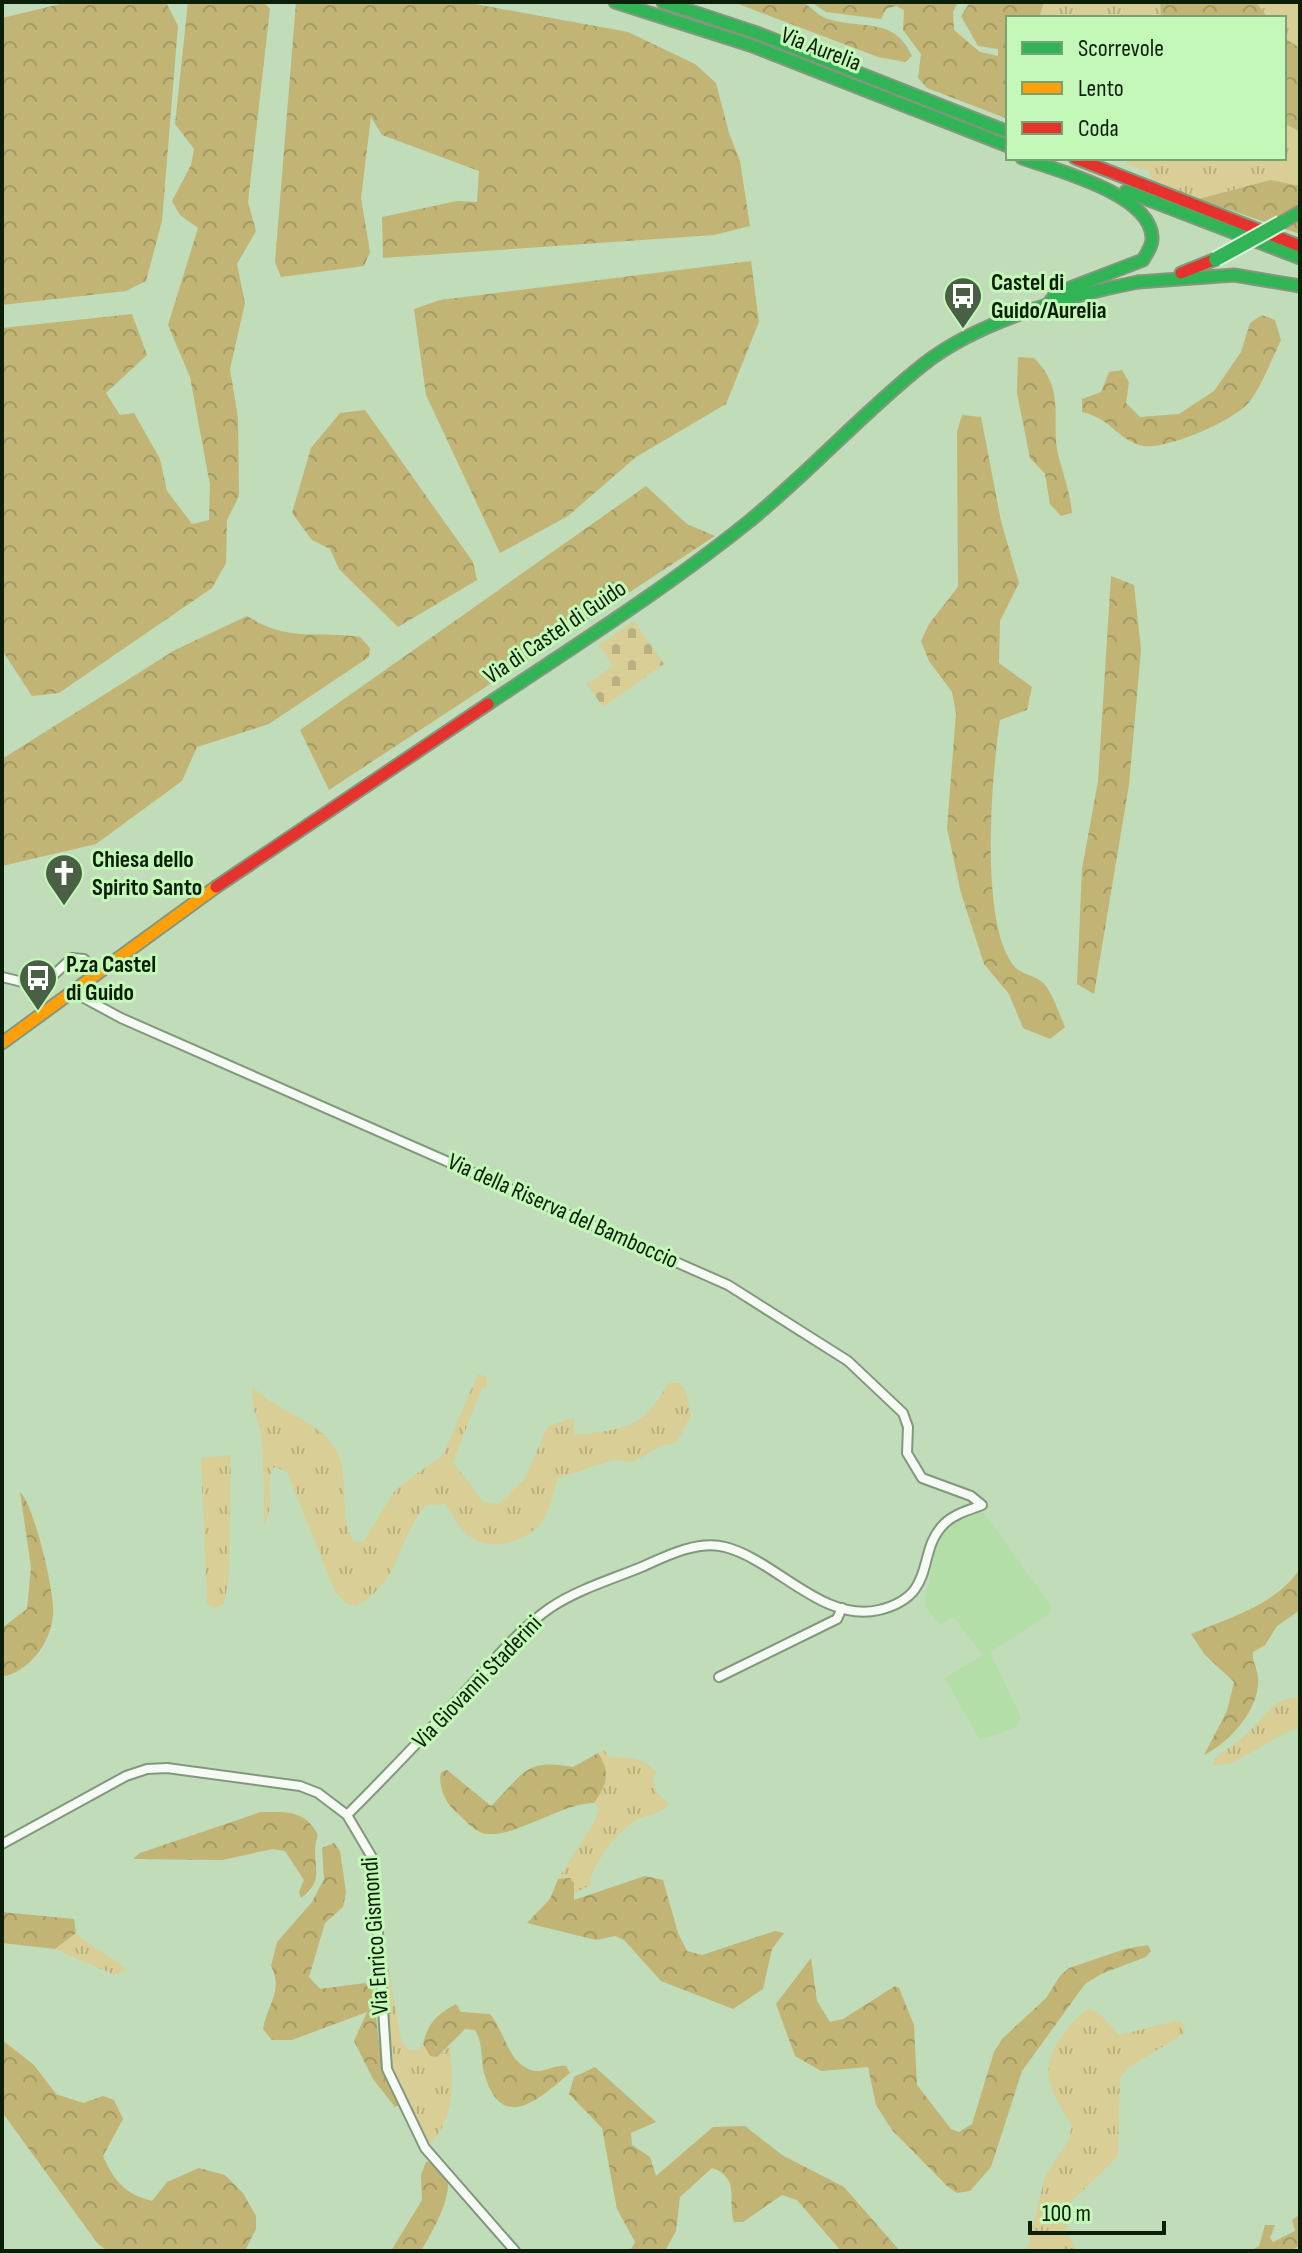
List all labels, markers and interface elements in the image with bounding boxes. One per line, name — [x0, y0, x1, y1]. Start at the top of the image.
legend — [1006, 16, 1286, 160]
street label: Via Aurelia — [777, 21, 865, 77]
text: Scorrevole — [1078, 34, 1164, 63]
text: Lento — [1078, 74, 1124, 103]
text: Coda — [1078, 114, 1119, 143]
place label: Castel di Guido/Aurelia — [991, 268, 1106, 325]
bus stop icon: Castel di Guido/Aurelia — [942, 275, 984, 330]
street label: Via di Castel di Guido — [478, 574, 632, 690]
place label: Chiesa dello Spirito Santo — [92, 845, 202, 902]
church icon: Chiesa dello Spirito Santo — [43, 852, 85, 907]
place label: P.za Castel di Guido — [66, 950, 156, 1007]
bus stop icon: P.za Castel di Guido — [17, 957, 59, 1012]
street label: Via della Riserva del Bamboccio — [443, 1147, 683, 1275]
street label: Via Giovanni Staderini — [406, 1609, 548, 1755]
street label: Via Enrico Gismondi — [355, 1856, 395, 2016]
scale bar — [1030, 2185, 1164, 2235]
text: 100 m — [1042, 2199, 1091, 2228]

